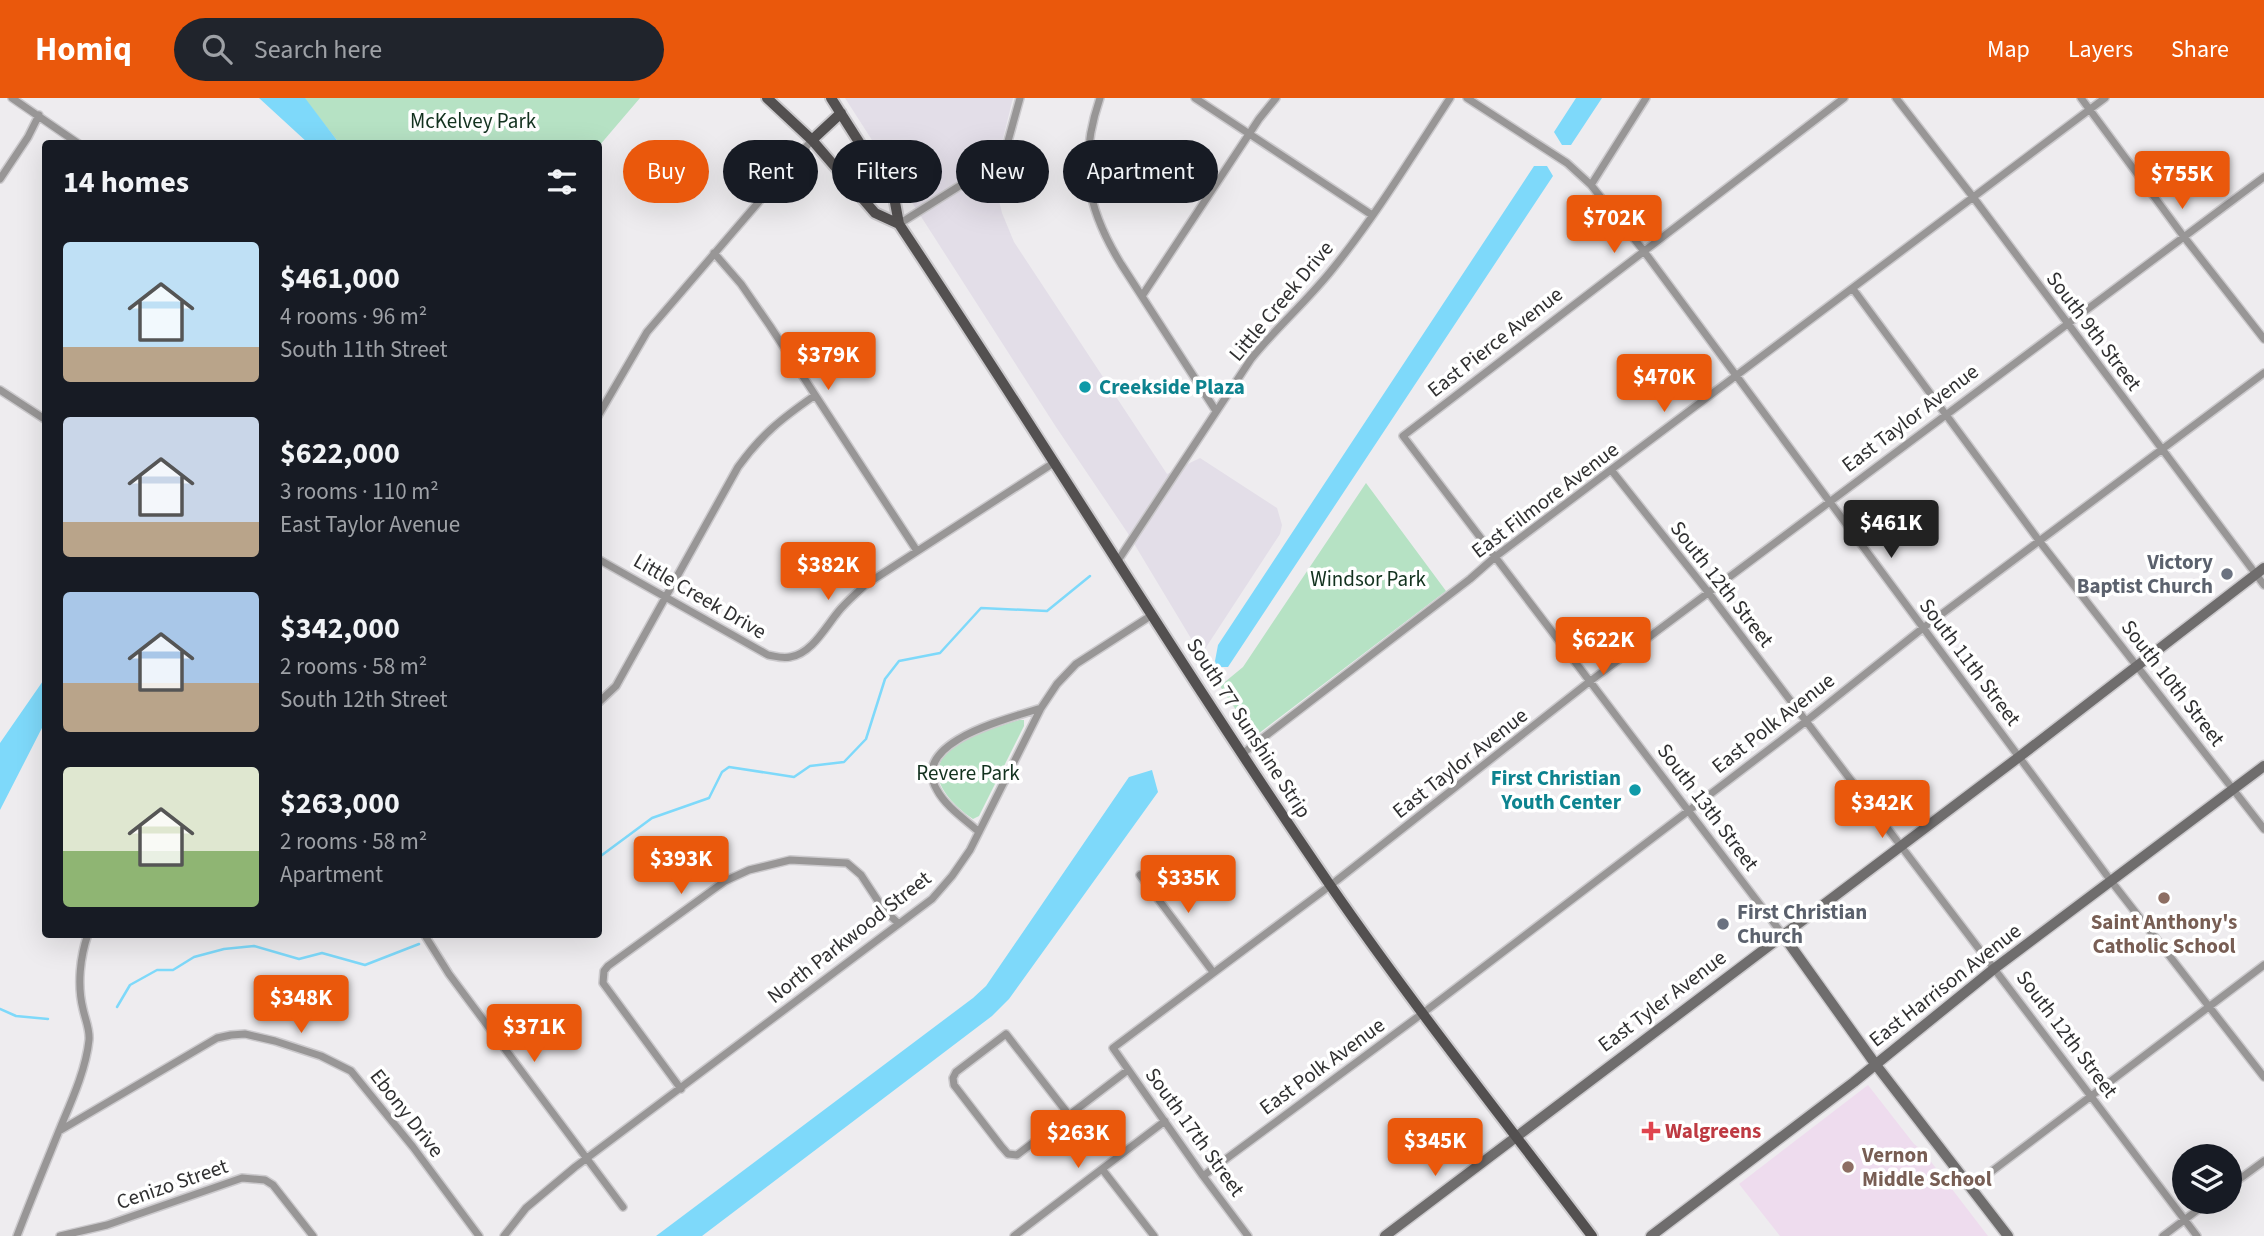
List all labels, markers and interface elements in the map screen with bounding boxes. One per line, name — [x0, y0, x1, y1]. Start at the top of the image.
search box — [174, 18, 664, 81]
text: Homiq — [35, 26, 132, 73]
icon: search — [198, 30, 236, 68]
text: Search here — [254, 31, 382, 68]
text: Map — [1987, 32, 2030, 67]
text: Layers — [2068, 32, 2133, 67]
text: Share — [2171, 32, 2229, 67]
park label: McKelvey Park — [410, 106, 537, 136]
chip: Buy — [623, 140, 709, 203]
chip: Rent — [723, 140, 818, 203]
chip: Filters — [832, 140, 942, 203]
chip: New — [956, 140, 1049, 203]
chip: Apartment — [1063, 140, 1218, 203]
pin: $755K — [2133, 152, 2231, 211]
text: $755K — [2151, 157, 2213, 190]
text: 14 homes — [63, 161, 189, 204]
icon: filters — [543, 163, 581, 201]
pin: $702K — [1565, 195, 1663, 255]
text: $702K — [1583, 201, 1645, 234]
street label: Little Creek Drive — [1222, 234, 1340, 368]
text: $461,000 — [280, 257, 400, 300]
street label: South 9th Street — [2039, 265, 2149, 397]
icon: home — [119, 270, 203, 354]
street label: East Pierce Avenue — [1421, 280, 1569, 404]
text: 4 rooms · 96 m² — [280, 300, 427, 333]
pin: $379K — [779, 332, 877, 392]
text: South 11th Street — [280, 333, 448, 366]
text: $379K — [797, 338, 859, 371]
pin: $470K — [1615, 354, 1713, 414]
street label: East Taylor Avenue — [1835, 357, 1985, 479]
text: $470K — [1633, 360, 1695, 393]
place label: Creekside Plaza — [1099, 372, 1245, 402]
marker: Creekside Plaza — [1077, 379, 1093, 395]
text: $622,000 — [280, 432, 400, 475]
street label: East Filmore Avenue — [1465, 435, 1625, 565]
icon: home — [119, 445, 203, 529]
text: 3 rooms · 110 m² — [280, 475, 439, 508]
pin: $461K — [1842, 500, 1940, 560]
text: $461K — [1860, 506, 1922, 539]
text: East Taylor Avenue — [280, 508, 460, 541]
street label: South 12th Street — [1663, 515, 1781, 653]
pin: $382K — [779, 542, 877, 602]
street label: Little Creek Drive — [628, 546, 772, 646]
place label: Victory Baptist Church — [2077, 547, 2213, 601]
text: $382K — [797, 548, 859, 581]
park label: Windsor Park — [1310, 564, 1426, 594]
marker: Victory Baptist Church — [2219, 566, 2235, 582]
street label: South 11th Street — [1912, 592, 2028, 732]
text: $342,000 — [280, 607, 400, 650]
street label: South 10th Street — [2114, 614, 2232, 752]
pin: $622K — [1554, 618, 1652, 677]
icon: home — [119, 620, 203, 704]
text: $622K — [1572, 623, 1634, 656]
street label: South 77 Sunshine Strip — [1179, 632, 1319, 824]
text: 2 rooms · 58 m² — [280, 650, 427, 683]
street label: East Polk Avenue — [1705, 665, 1841, 781]
text: South 12th Street — [280, 683, 448, 716]
street label: East Taylor Avenue — [1386, 701, 1534, 825]
street label: South 13th Street — [1650, 737, 1766, 877]
park label: Revere Park — [916, 758, 1020, 788]
place label: First Christian Youth Center — [1491, 763, 1622, 817]
pin: $342K — [1833, 780, 1931, 840]
text: $263,000 — [280, 782, 400, 825]
marker: First Christian Youth Center — [1627, 782, 1643, 798]
text: $342K — [1851, 786, 1913, 819]
icon: home — [119, 795, 203, 879]
text: 2 rooms · 58 m² — [280, 825, 427, 858]
pin: $393K — [632, 836, 730, 896]
text: $393K — [650, 842, 712, 875]
pin: $335K — [1139, 856, 1237, 915]
text: Apartment — [280, 858, 383, 891]
text: $335K — [1157, 861, 1219, 894]
street label: North Parkwood Street — [761, 863, 937, 1011]
marker: Saint Anthony's Catholic School — [2156, 890, 2172, 906]
place label: First Christian Church — [1737, 897, 1867, 951]
place label: Saint Anthony's Catholic School — [2091, 907, 2237, 961]
marker: First Christian Church — [1715, 916, 1731, 932]
street label: East Harrison Avenue — [1863, 916, 2027, 1054]
street label: East Tyler Avenue — [1592, 943, 1732, 1059]
street label: South 12th Street — [2009, 964, 2125, 1104]
pin: $348K — [252, 976, 350, 1035]
text: $348K — [270, 981, 332, 1014]
pin: $371K — [485, 1004, 583, 1064]
text: $371K — [503, 1010, 565, 1043]
street label: East Polk Avenue — [1253, 1010, 1391, 1122]
street label: South 17th Street — [1138, 1061, 1252, 1203]
street label: Ebony Drive — [363, 1062, 451, 1164]
pin: $263K — [1029, 1110, 1127, 1170]
text: $263K — [1047, 1116, 1109, 1149]
place label: Walgreens — [1665, 1116, 1761, 1146]
pin: $345K — [1386, 1118, 1484, 1178]
marker: Walgreens — [1643, 1123, 1659, 1139]
text: $345K — [1404, 1124, 1466, 1157]
place label: Vernon Middle School — [1861, 1140, 1992, 1194]
map controls — [2172, 1144, 2242, 1214]
button: layers — [2172, 1144, 2242, 1214]
street label: Cenizo Street — [112, 1151, 232, 1217]
marker: Vernon Middle School — [1840, 1159, 1856, 1175]

